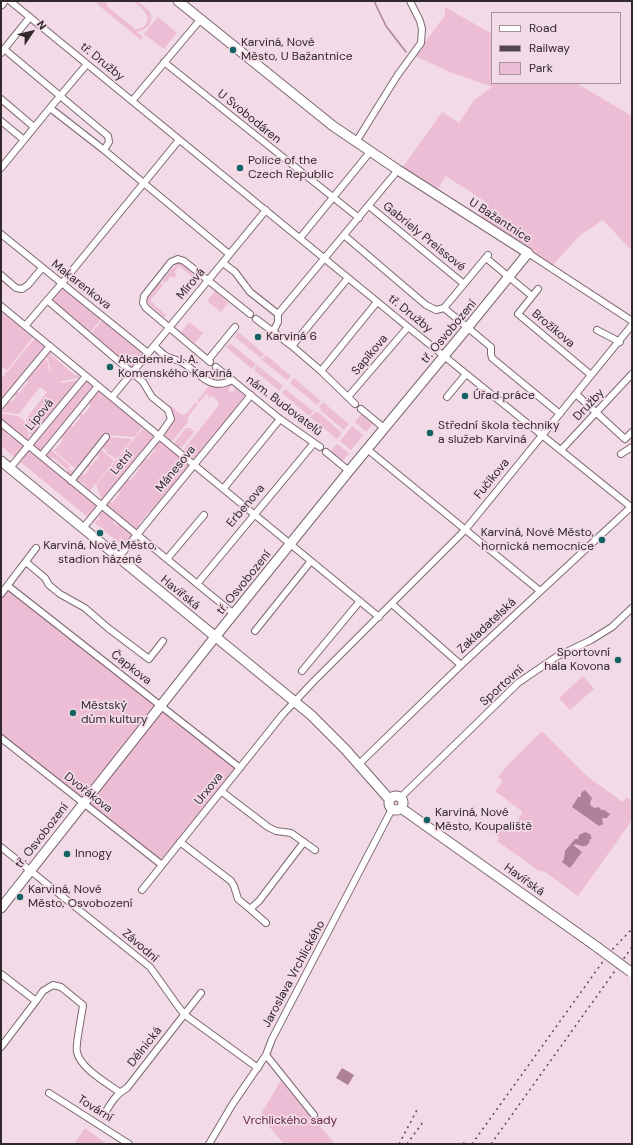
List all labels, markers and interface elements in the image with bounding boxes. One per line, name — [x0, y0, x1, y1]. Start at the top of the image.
north arrow — [12, 12, 52, 52]
legend — [491, 12, 621, 84]
text: N — [34, 18, 50, 32]
text: Road — [529, 20, 557, 36]
place label: Karviná, Nové Město, U Bažantnice — [241, 36, 353, 64]
street label: tř. Družby — [77, 40, 127, 84]
text: Railway — [529, 40, 570, 56]
marker: Karviná, Nové Město, U Bažantnice — [228, 45, 238, 55]
text: Park — [529, 60, 553, 76]
street label: U Svobodáren — [214, 87, 284, 147]
place label: Police of the Czech Republic — [248, 154, 334, 182]
marker: Police of the Czech Republic — [235, 163, 245, 173]
street label: U Bažantnice — [466, 195, 534, 247]
street label: Gabriely Preissové — [380, 199, 468, 275]
street label: Makarenkova — [48, 257, 114, 313]
street label: Mírová — [174, 265, 208, 303]
street label: tř. Družby — [385, 292, 435, 336]
street label: tř. Osvobození — [418, 297, 480, 367]
street label: Brožíkova — [529, 307, 577, 351]
place label: Karviná 6 — [266, 330, 317, 344]
marker: Karviná 6 — [253, 332, 263, 342]
street label: Sapíkova — [349, 332, 391, 378]
place label: Akademie J. A. Komenského Karviná — [118, 353, 232, 381]
marker: Akademie J. A. Komenského Karviná — [105, 362, 115, 372]
street label: nám. Budovatelů — [243, 373, 325, 439]
street label: Družby — [571, 386, 607, 424]
place label: Úřad práce — [473, 389, 535, 403]
marker: Úřad práce — [460, 391, 470, 401]
street label: Lipová — [23, 396, 57, 434]
place label: Střední škola techniky a služeb Karviná — [438, 419, 560, 447]
marker: Střední škola techniky a služeb Karviná — [425, 428, 435, 438]
street label: Mánesova — [153, 443, 199, 495]
street label: Letní — [108, 448, 136, 478]
street label: Fučíkova — [471, 456, 513, 502]
street label: Erbenova — [224, 482, 268, 530]
place label: Karviná, Nové Město, hornická nemocnice — [481, 526, 594, 554]
marker: Karviná, Nové Město, stadion házené — [95, 528, 105, 538]
marker: Karviná, Nové Město, hornická nemocnice — [597, 535, 607, 545]
place label: Karviná, Nové Město, stadion házené — [43, 539, 157, 567]
street label: tř. Osvobození — [214, 548, 274, 618]
street label: Havířská — [157, 573, 203, 613]
street label: Zakladatelská — [455, 595, 519, 657]
place label: Sportovní hala Kovona — [544, 646, 610, 674]
street label: Čapkova — [108, 648, 154, 688]
marker: Sportovní hala Kovona — [613, 655, 623, 665]
street label: Sportovní — [477, 663, 527, 709]
place label: Městský dům kultury — [81, 699, 148, 727]
marker: Městský dům kultury — [68, 708, 78, 718]
street label: Dvořákova — [61, 770, 115, 816]
street label: Urxova — [192, 770, 226, 808]
street label: tř. Osvobození — [12, 800, 72, 872]
place label: Karviná, Nové Město, Koupaliště — [435, 806, 532, 834]
marker: Karviná, Nové Město, Koupaliště — [422, 815, 432, 825]
place label: Innogy — [75, 847, 112, 861]
marker: Innogy — [62, 849, 72, 859]
street label: Havířská — [501, 861, 547, 899]
place label: Karviná, Nové Město, Osvobození — [28, 883, 132, 911]
marker: Karviná, Nové Město, Osvobození — [15, 892, 25, 902]
street label: Jaroslava Vrchlického — [260, 918, 328, 1030]
street label: Závodní — [119, 926, 161, 966]
street label: Dělnická — [125, 1024, 165, 1070]
street label: Tovární — [75, 1093, 115, 1125]
park label: Vrchlického sady — [243, 1114, 337, 1128]

